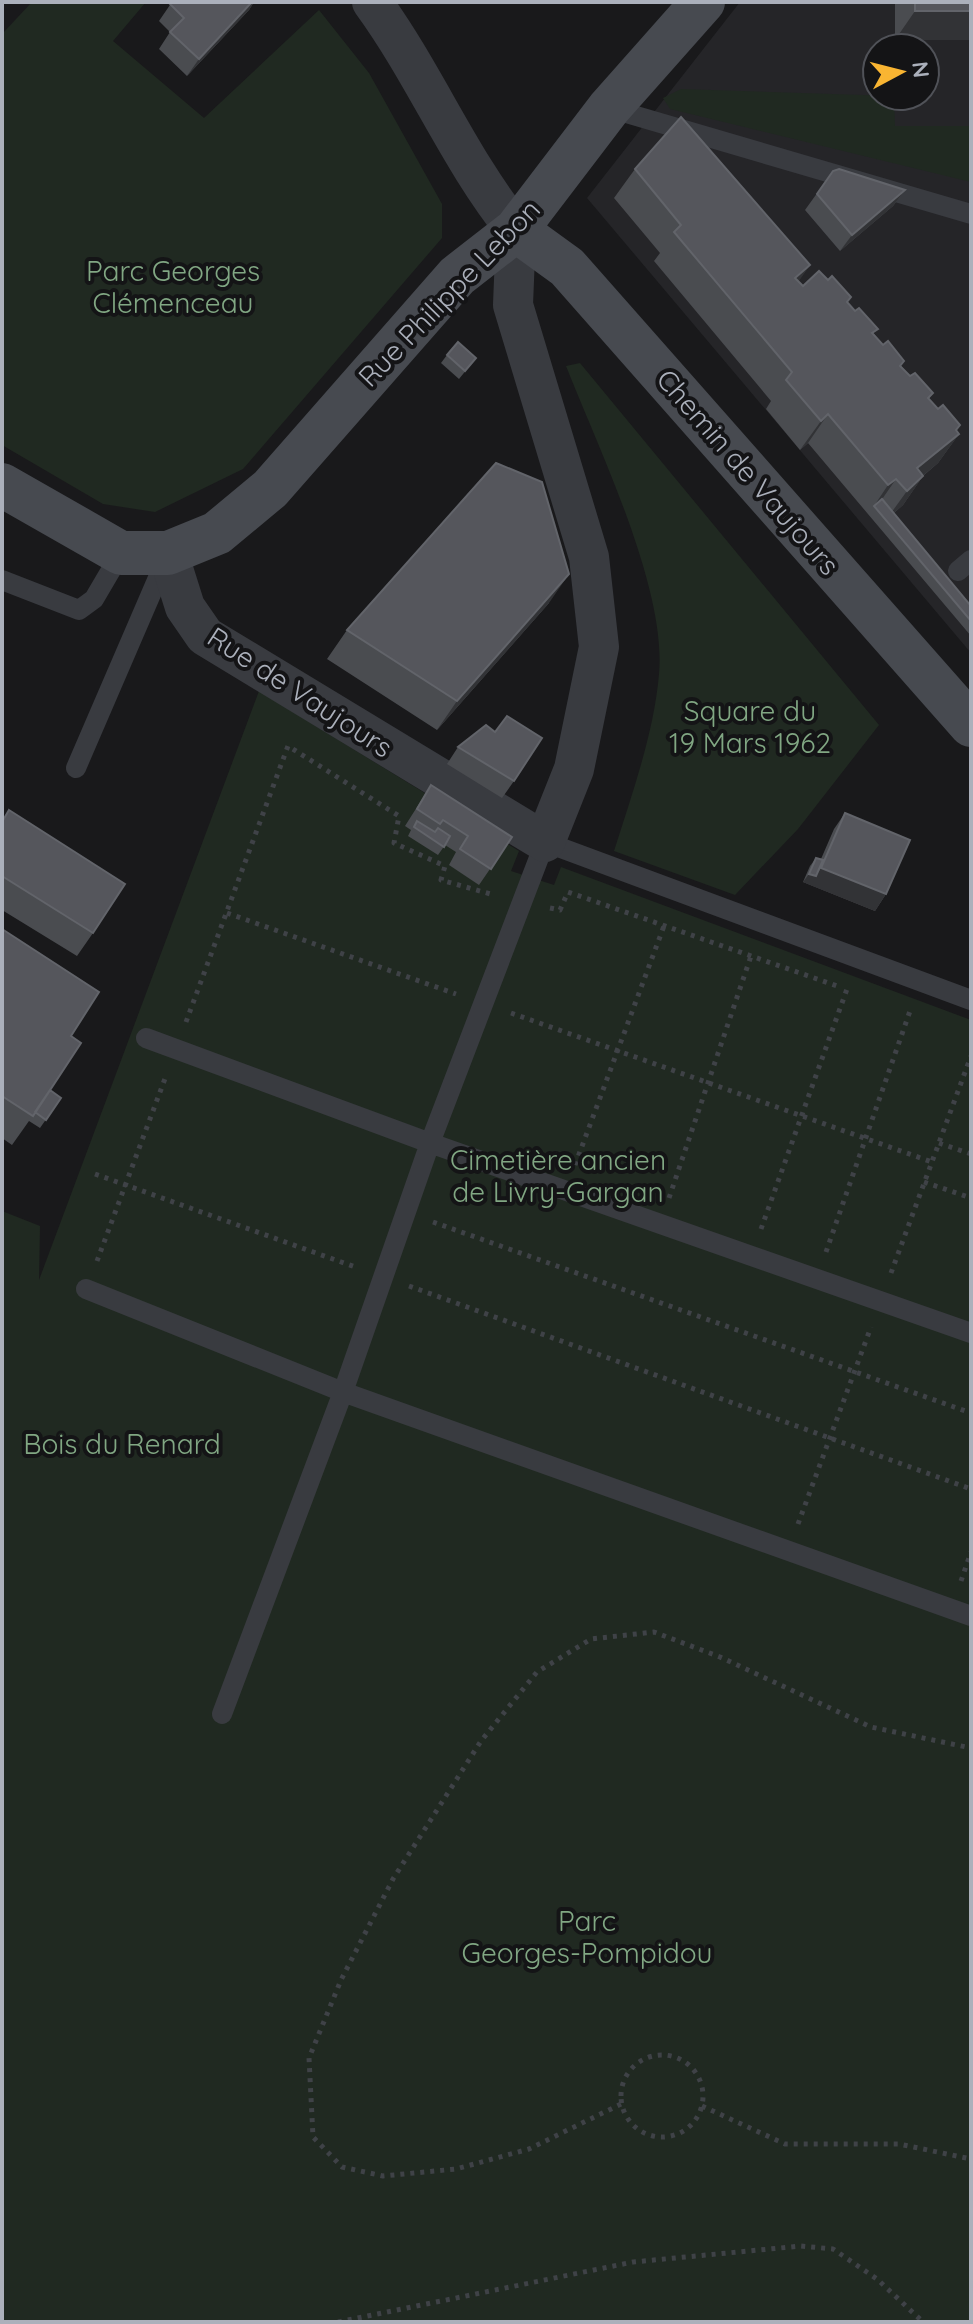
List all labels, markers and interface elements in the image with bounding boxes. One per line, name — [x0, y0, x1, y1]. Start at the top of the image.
north arrow — [861, 32, 941, 112]
text: N — [906, 60, 936, 79]
street label: Rue Philippe Lebon — [350, 192, 547, 394]
park label: Parc Georges Clémenceau — [86, 253, 260, 320]
street label: Chemin de Vaujours — [650, 362, 847, 582]
street label: Rue de Vaujours — [201, 619, 399, 764]
park label: Square du 19 Mars 1962 — [669, 693, 831, 760]
park label: Cimetière ancien de Livry-Gargan — [450, 1142, 666, 1209]
park label: Bois du Renard — [23, 1426, 221, 1461]
park label: Parc Georges-Pompidou — [462, 1903, 712, 1970]

